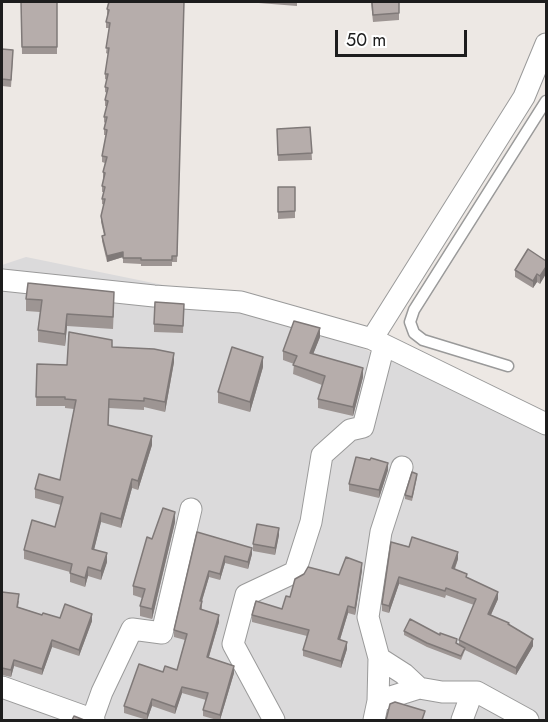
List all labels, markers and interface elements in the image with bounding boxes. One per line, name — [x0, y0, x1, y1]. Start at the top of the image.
scale bar — [338, 18, 470, 56]
text: 50 m — [346, 27, 386, 53]

